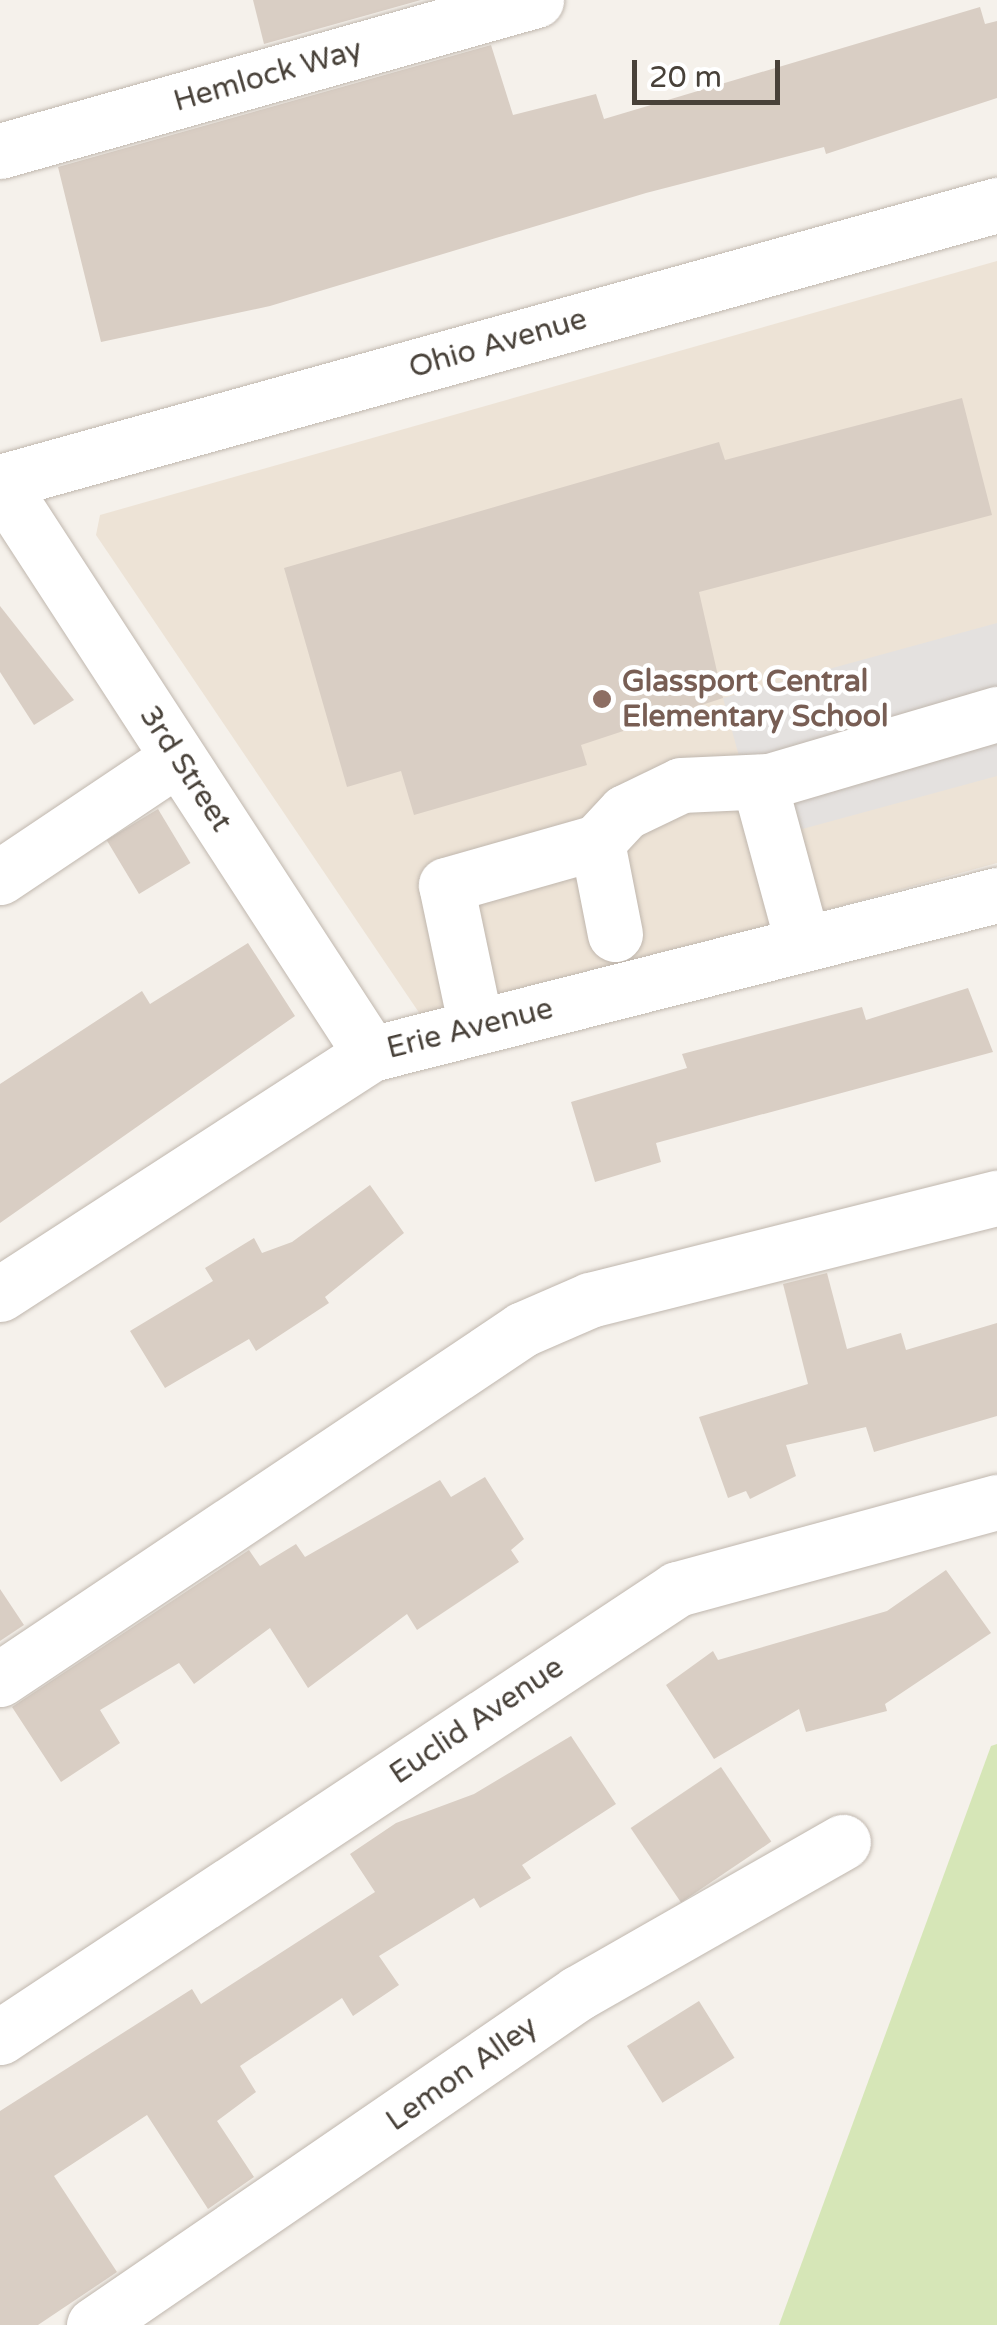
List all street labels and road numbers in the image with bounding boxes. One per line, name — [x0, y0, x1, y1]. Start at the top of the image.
street label: Hemlock Way — [170, 32, 366, 120]
street label: Ohio Avenue — [405, 301, 591, 387]
street label: 3rd Street — [131, 700, 239, 838]
street label: Erie Avenue — [383, 991, 557, 1067]
street label: Euclid Avenue — [383, 1650, 571, 1792]
street label: Lemon Alley — [380, 2009, 544, 2139]

